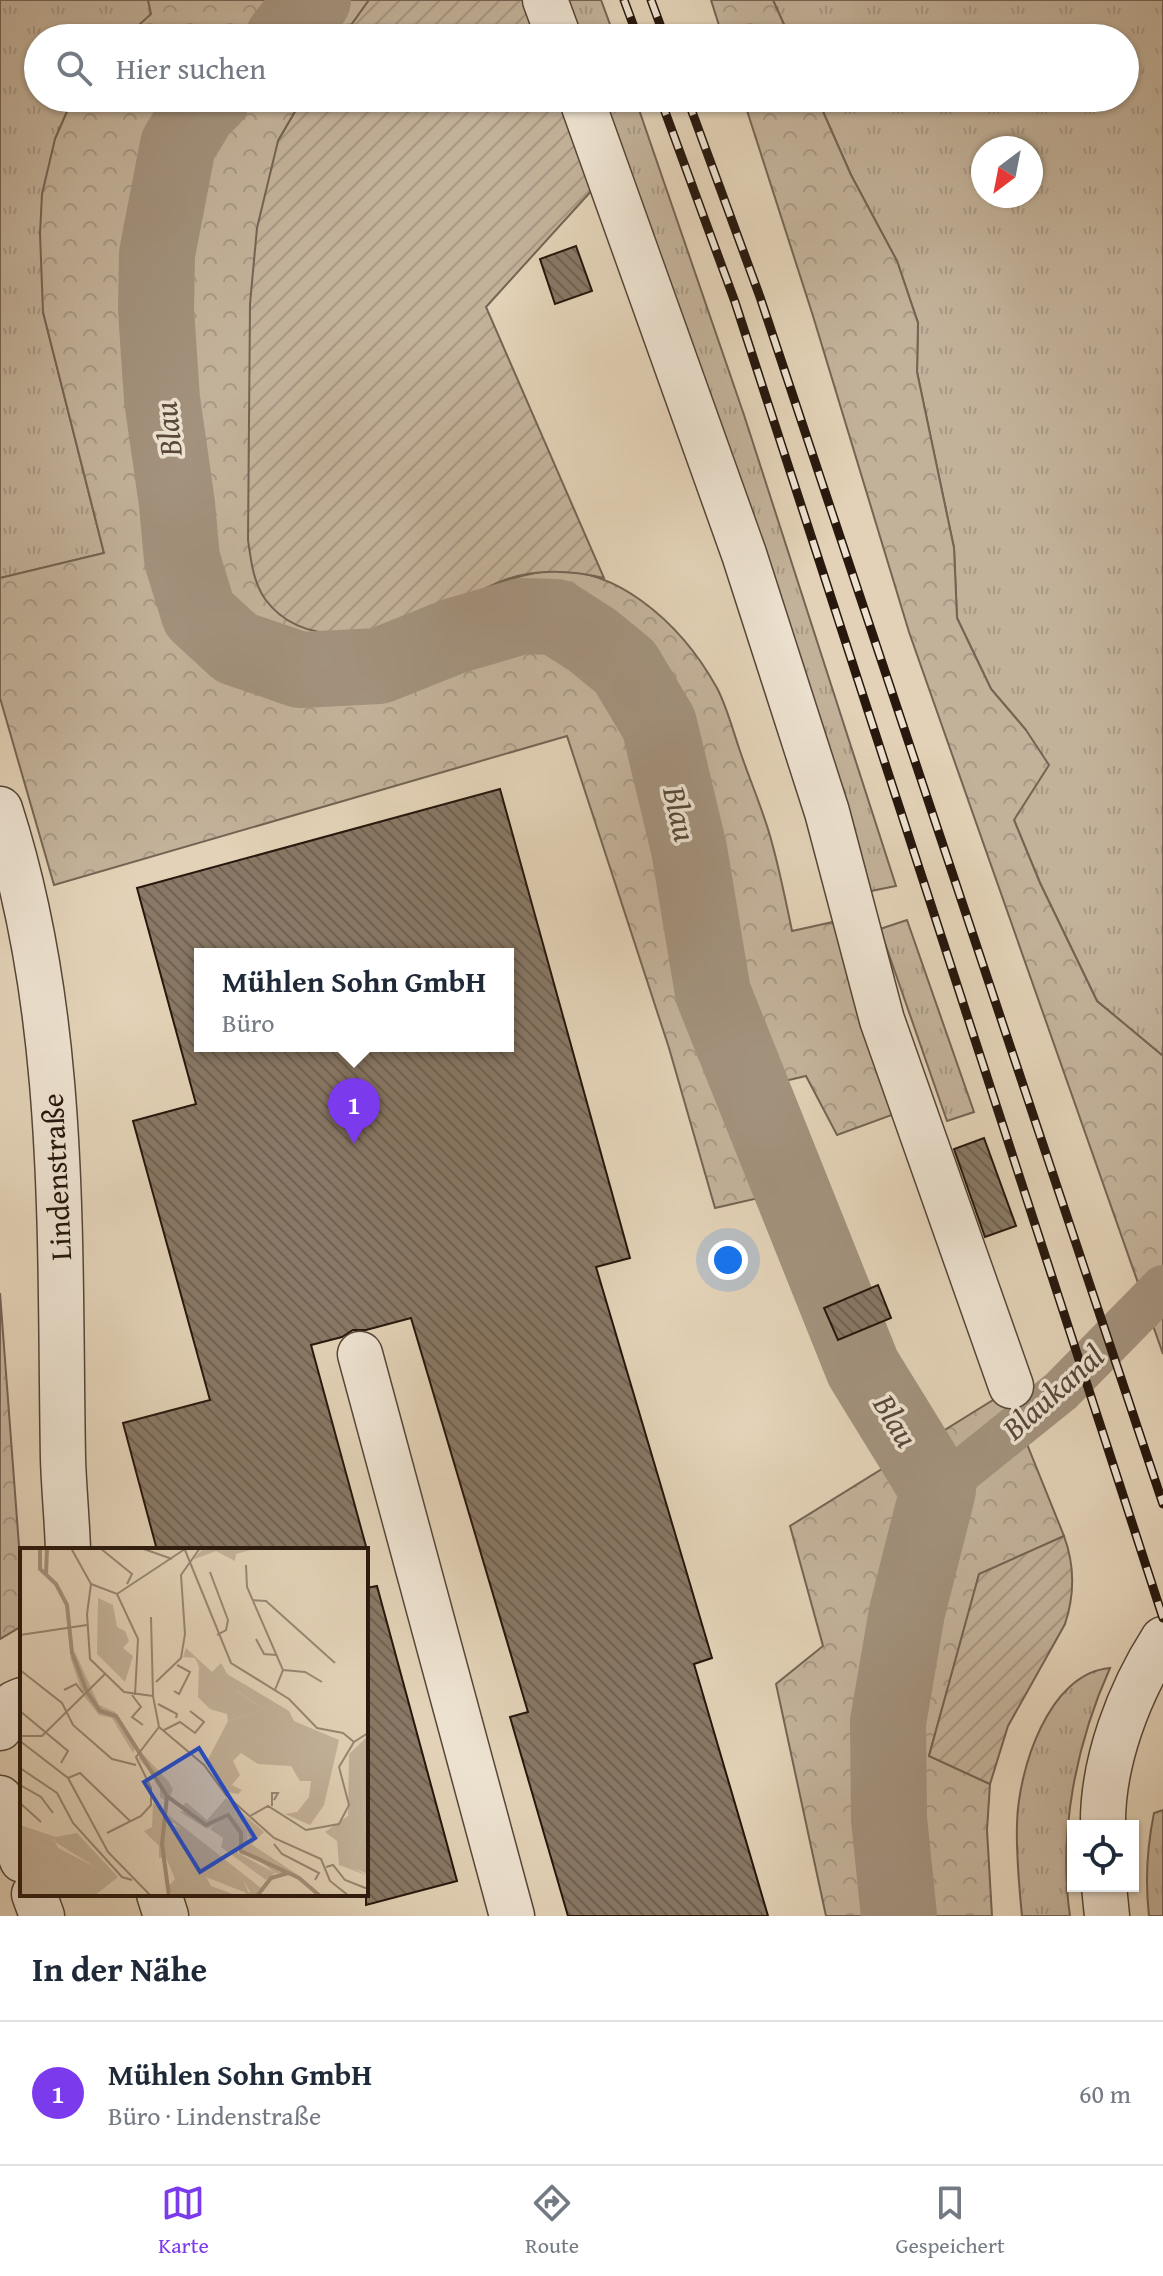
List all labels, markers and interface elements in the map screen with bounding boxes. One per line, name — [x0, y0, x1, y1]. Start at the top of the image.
search box — [24, 24, 1139, 112]
icon: search — [52, 46, 96, 90]
text: Hier suchen — [116, 46, 266, 90]
north arrow — [971, 136, 1043, 208]
water label: Blau — [141, 399, 194, 460]
water label: Blau — [651, 781, 710, 846]
popup — [194, 948, 514, 1052]
text: Mühlen Sohn GmbH — [222, 959, 486, 1003]
text: Büro — [222, 1003, 274, 1042]
pin: 1 — [328, 1078, 380, 1144]
street label: Lindenstraße — [30, 1092, 82, 1262]
your location — [708, 1240, 748, 1280]
water label: Blaukanal — [990, 1333, 1114, 1451]
water label: Blau — [862, 1384, 931, 1457]
inset map — [20, 1548, 368, 1896]
map controls — [1067, 1820, 1139, 1892]
button: locate — [1067, 1820, 1139, 1892]
text: In der Nähe — [32, 1944, 207, 1993]
text: Mühlen Sohn GmbH — [108, 2052, 372, 2096]
text: 1 — [51, 2074, 65, 2113]
text: 60 m — [1079, 2074, 1131, 2113]
text: Büro · Lindenstraße — [108, 2096, 321, 2135]
tab: Karte — [158, 2181, 209, 2261]
tab: Route — [525, 2181, 579, 2261]
tab: Gespeichert — [895, 2181, 1005, 2261]

